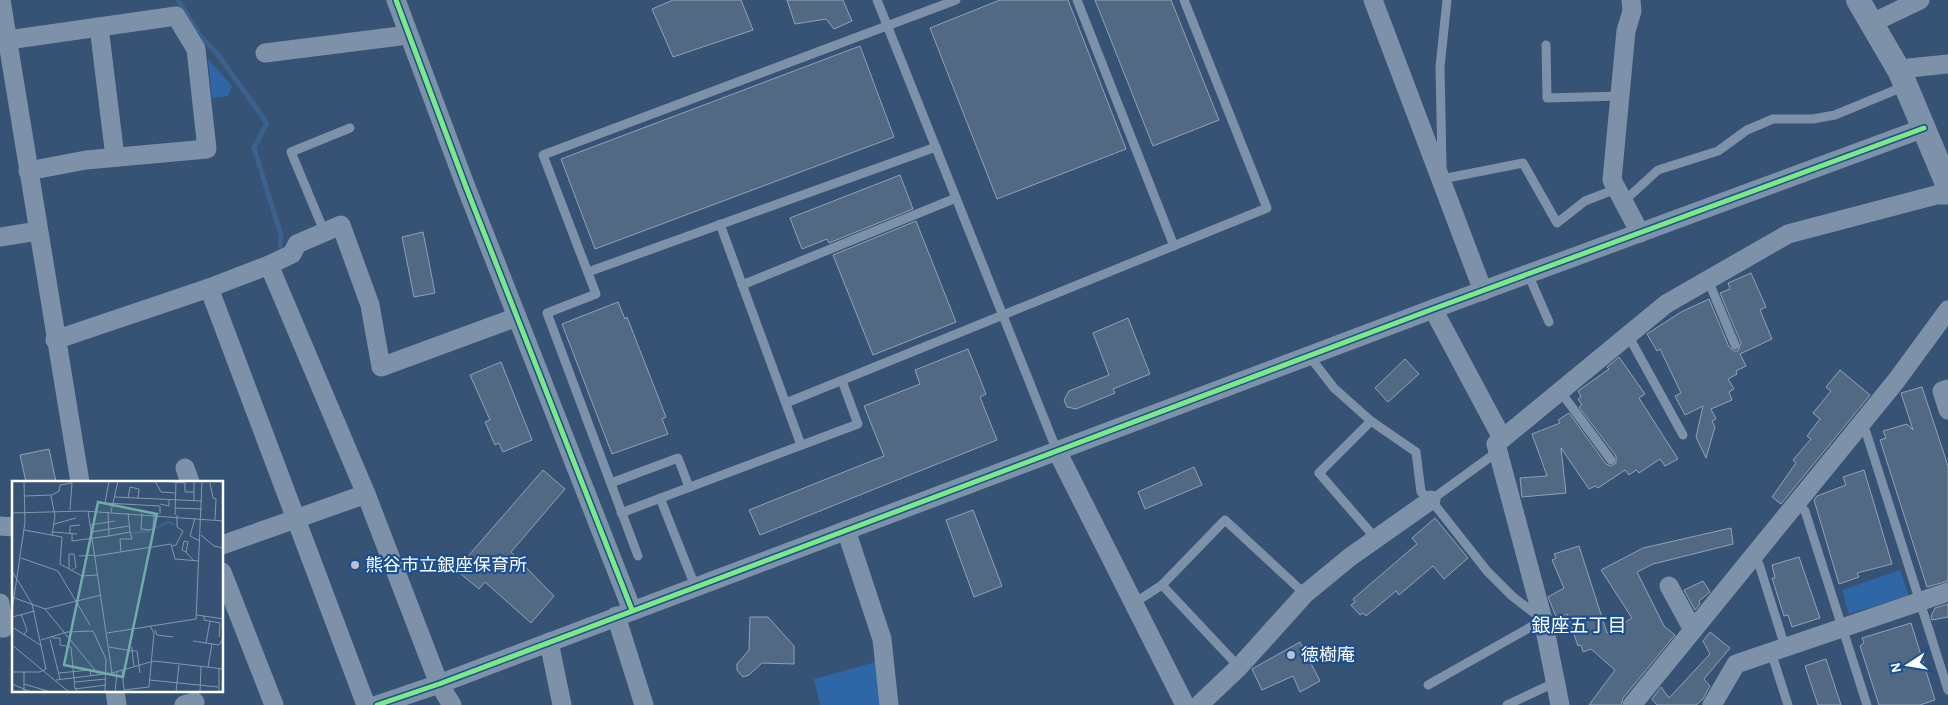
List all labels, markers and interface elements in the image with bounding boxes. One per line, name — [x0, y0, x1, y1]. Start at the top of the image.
inset map — [12, 481, 224, 692]
place label: 熊谷市立銀座保育所 — [365, 555, 527, 575]
marker: 熊谷市立銀座保育所 — [349, 559, 361, 571]
district label: 銀座五丁目 — [1531, 616, 1627, 636]
north arrow — [1883, 640, 1933, 690]
place label: 徳樹庵 — [1301, 645, 1355, 665]
marker: 徳樹庵 — [1285, 649, 1297, 661]
text: N — [1888, 661, 1904, 674]

